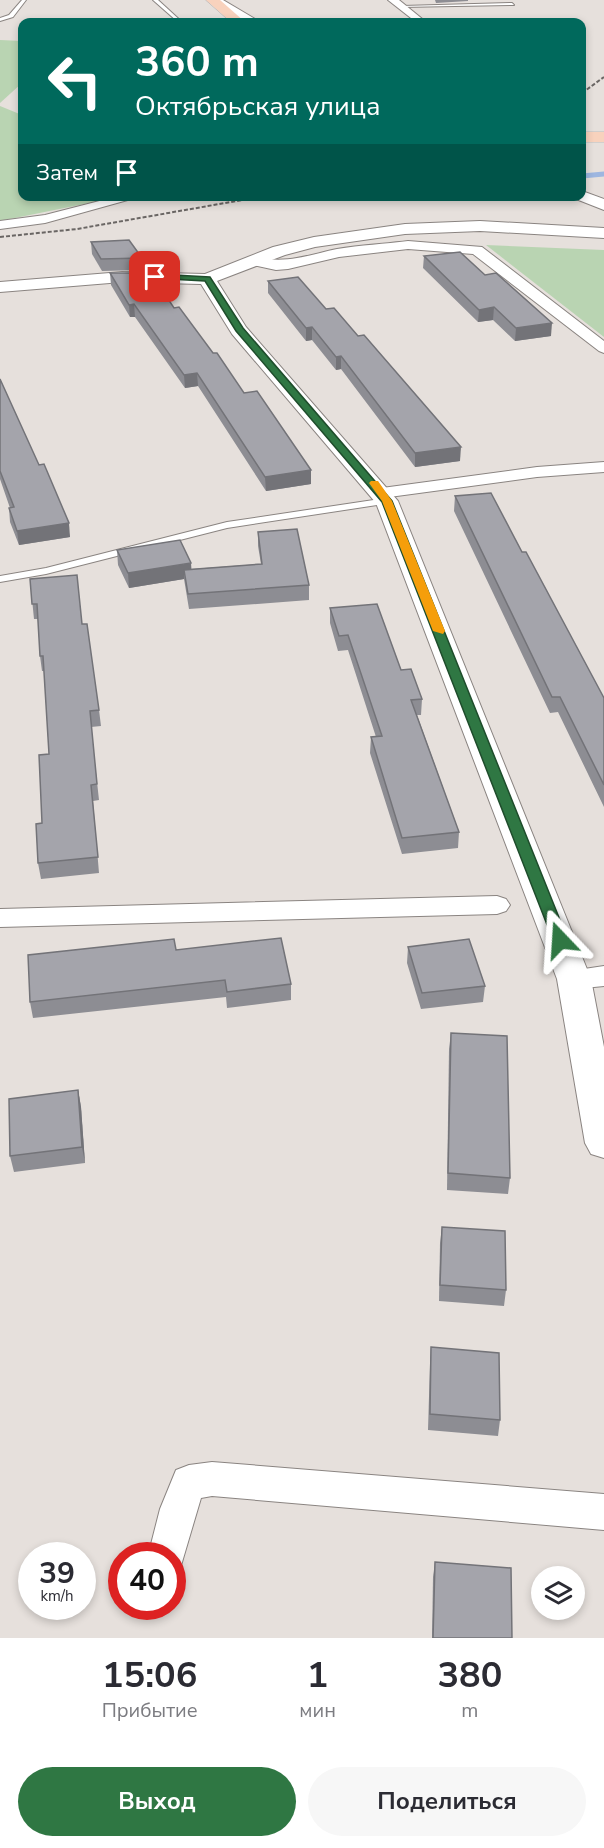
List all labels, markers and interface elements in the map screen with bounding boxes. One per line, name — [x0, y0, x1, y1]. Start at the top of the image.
text: 360 m — [135, 34, 259, 91]
icon: left — [36, 42, 114, 120]
text: Октябрьская улица — [135, 88, 381, 125]
icon: arrive — [110, 156, 143, 189]
text: Затем — [36, 158, 98, 188]
pin — [129, 251, 180, 302]
icon: arrive — [138, 260, 171, 293]
position arrow — [528, 908, 592, 972]
speed limit sign: 40 — [108, 1542, 186, 1620]
text: 39 — [39, 1553, 75, 1594]
map controls — [531, 1566, 585, 1620]
button: layers — [531, 1566, 585, 1620]
text: km/h — [40, 1586, 74, 1606]
text: 15:06 — [102, 1651, 197, 1700]
text: 1 — [307, 1651, 328, 1700]
text: 380 — [438, 1651, 502, 1700]
text: Прибытие — [102, 1697, 198, 1724]
text: мин — [299, 1697, 336, 1724]
text: m — [461, 1697, 478, 1724]
button: Выход — [18, 1767, 296, 1836]
button: Поделиться — [308, 1767, 586, 1836]

